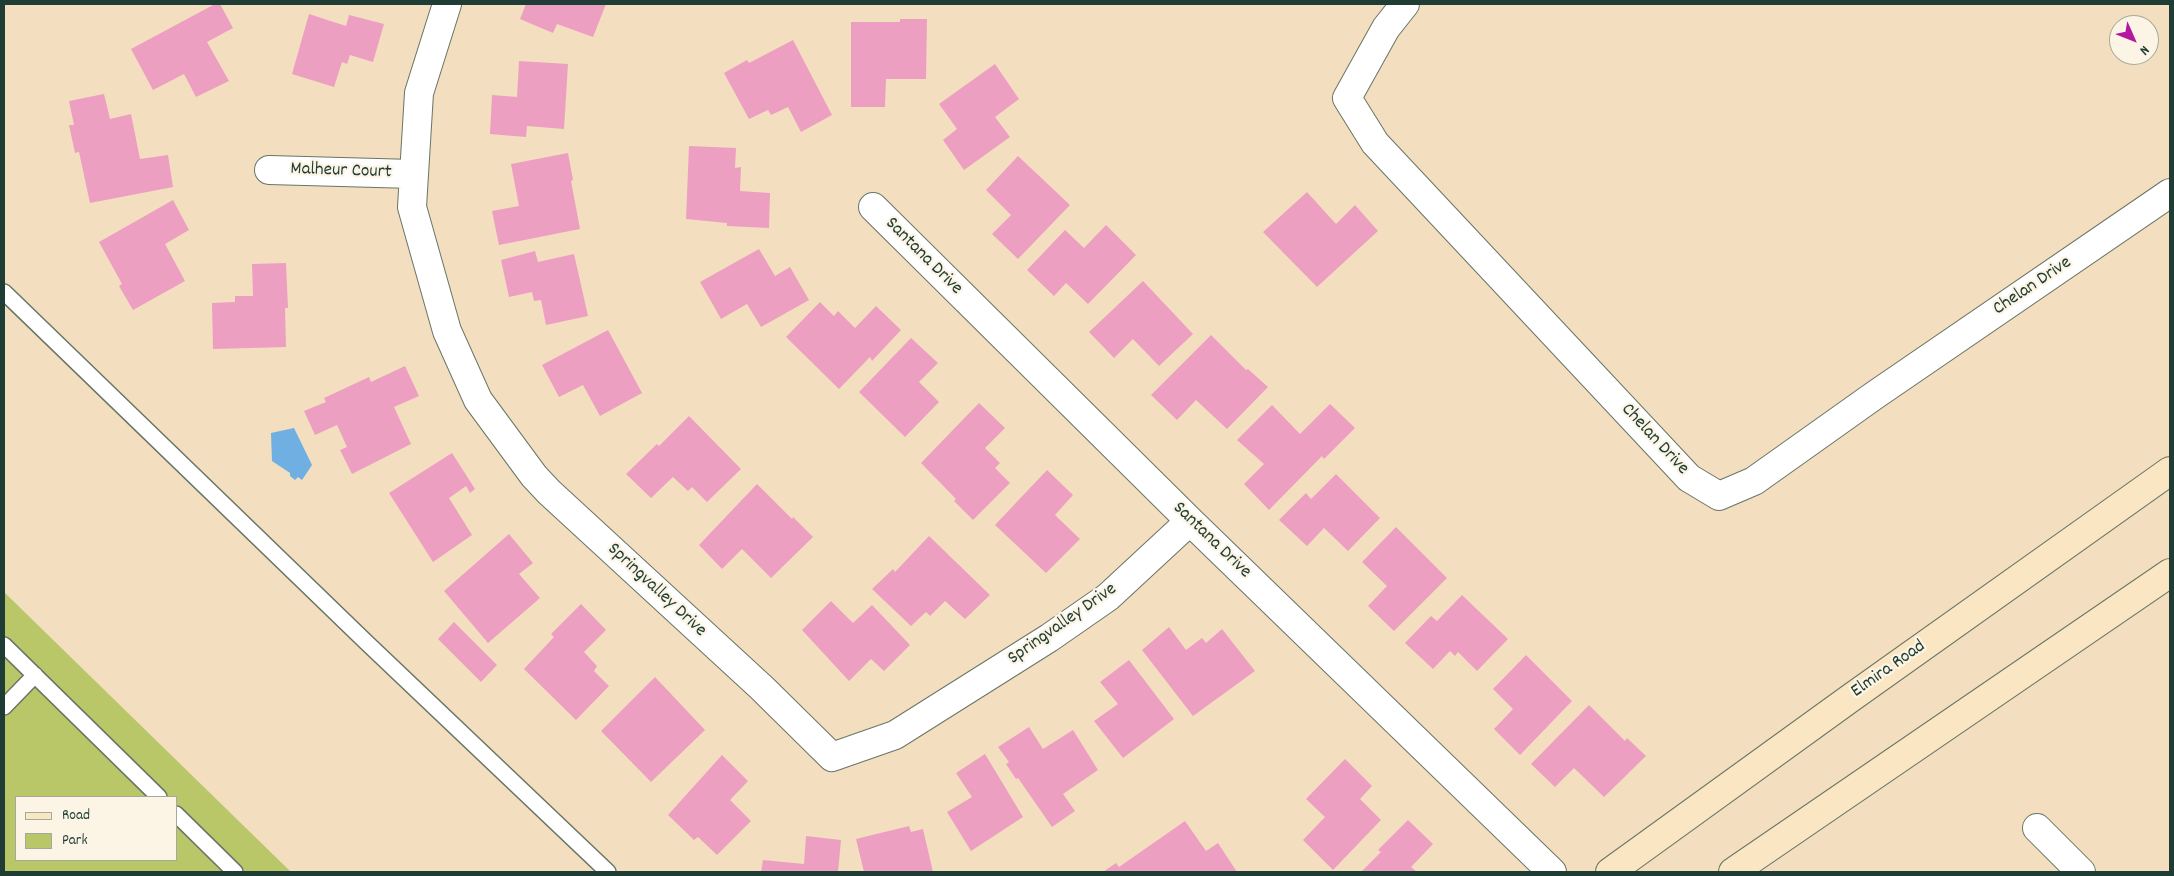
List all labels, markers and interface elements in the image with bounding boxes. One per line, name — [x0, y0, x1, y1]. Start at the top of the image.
north arrow — [2109, 15, 2159, 65]
text: N — [2134, 40, 2154, 59]
street label: Malheur Court — [290, 159, 392, 185]
street label: Santana Drive — [879, 213, 967, 301]
street label: Chelan Drive — [1989, 252, 2077, 322]
street label: Chelan Drive — [1615, 399, 1693, 481]
street label: Santana Drive — [1167, 498, 1255, 584]
street label: Springvalley Drive — [602, 539, 710, 643]
street label: Springvalley Drive — [1004, 579, 1122, 671]
street label: Elmira Road — [1847, 636, 1931, 704]
legend — [15, 796, 178, 861]
text: Road — [62, 805, 90, 827]
text: Park — [62, 830, 88, 852]

